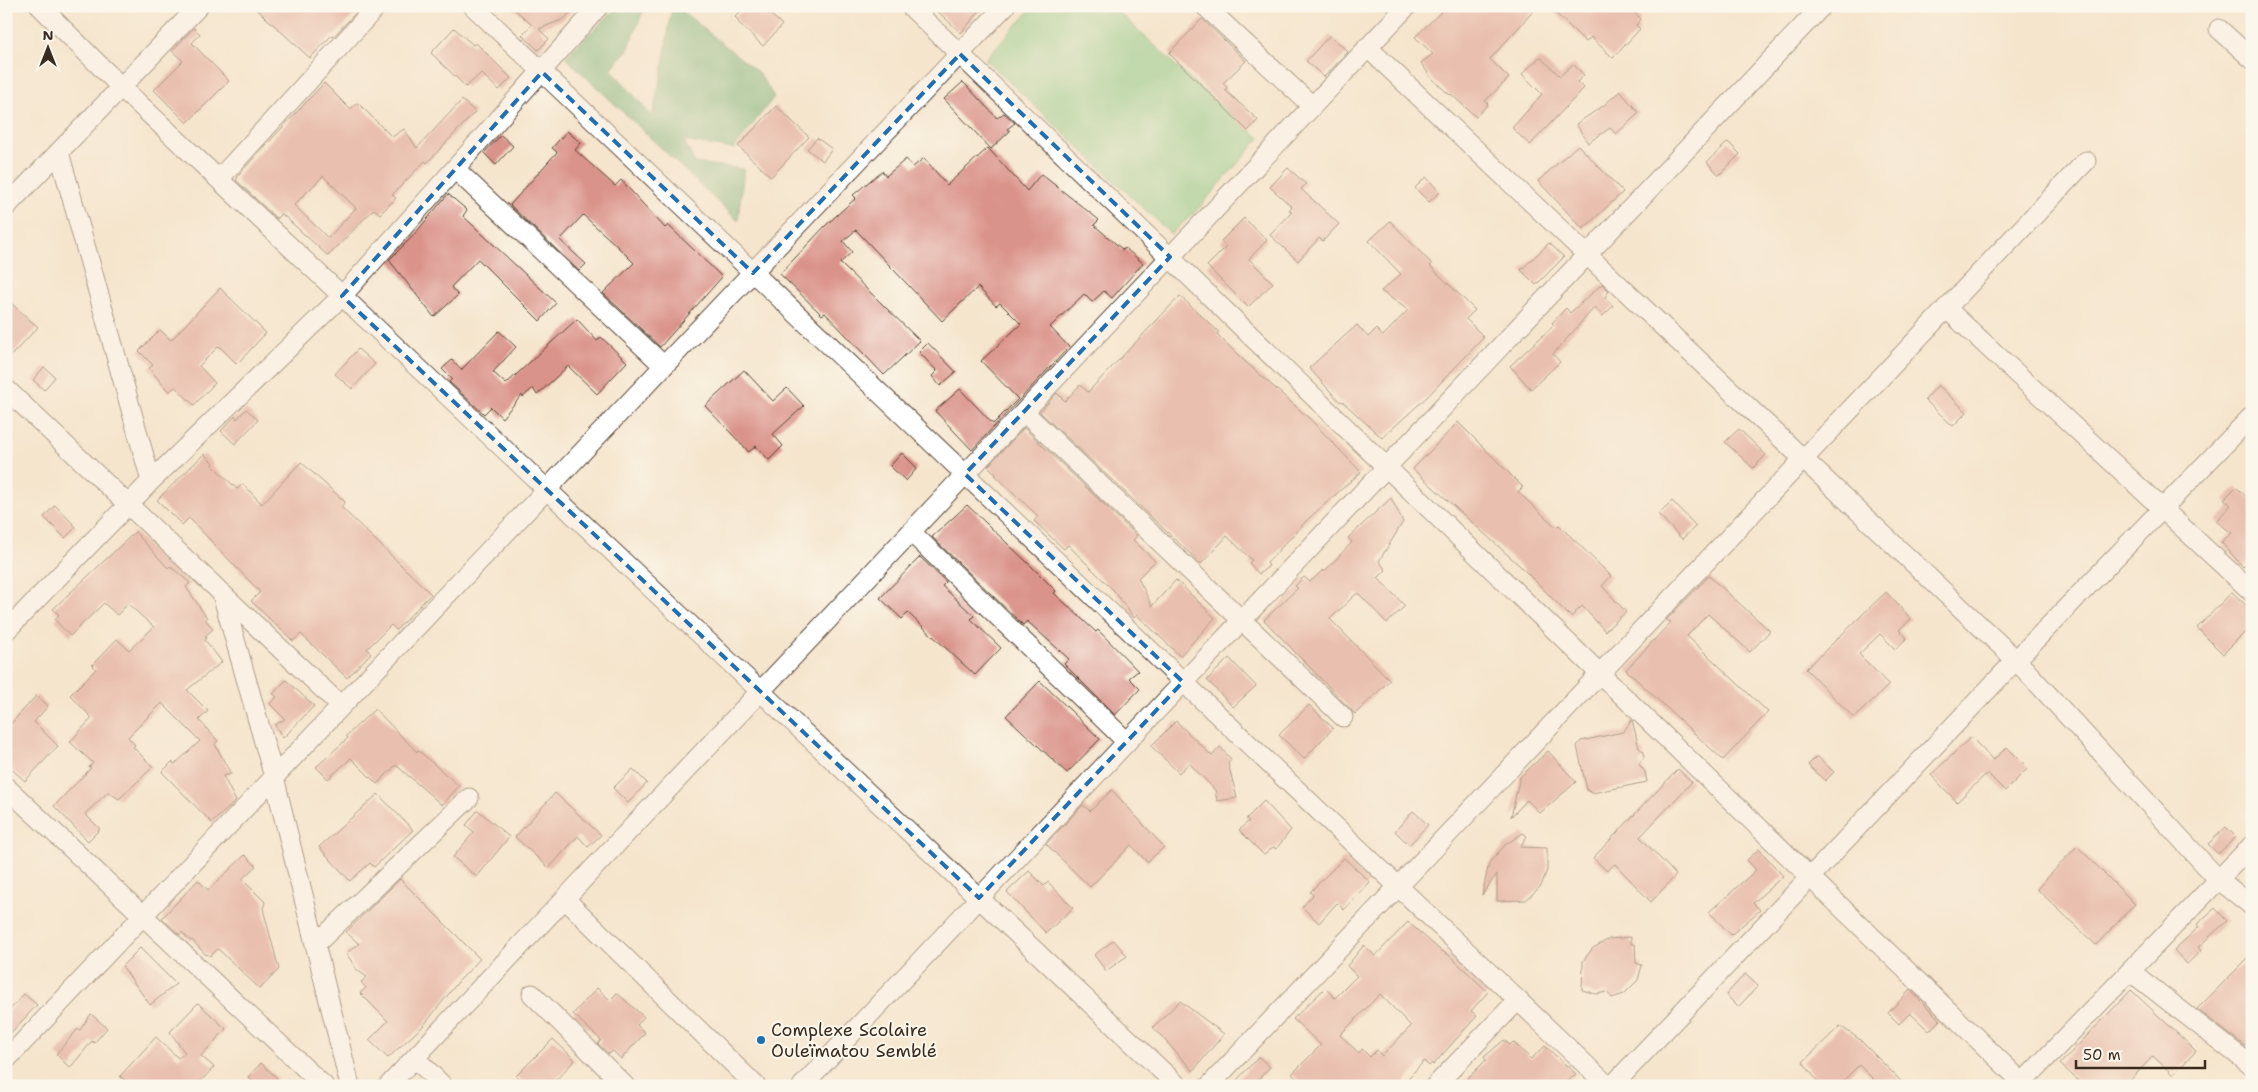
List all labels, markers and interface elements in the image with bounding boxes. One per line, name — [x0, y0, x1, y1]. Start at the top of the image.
north arrow — [22, 22, 72, 72]
text: N — [42, 26, 54, 44]
place label: Complexe Scolaire Ouleïmatou Semblé — [771, 1018, 937, 1063]
marker: Complexe Scolaire Ouleïmatou Semblé — [755, 1034, 767, 1046]
scale bar — [2076, 1037, 2204, 1069]
text: 50 m — [2083, 1045, 2121, 1065]

